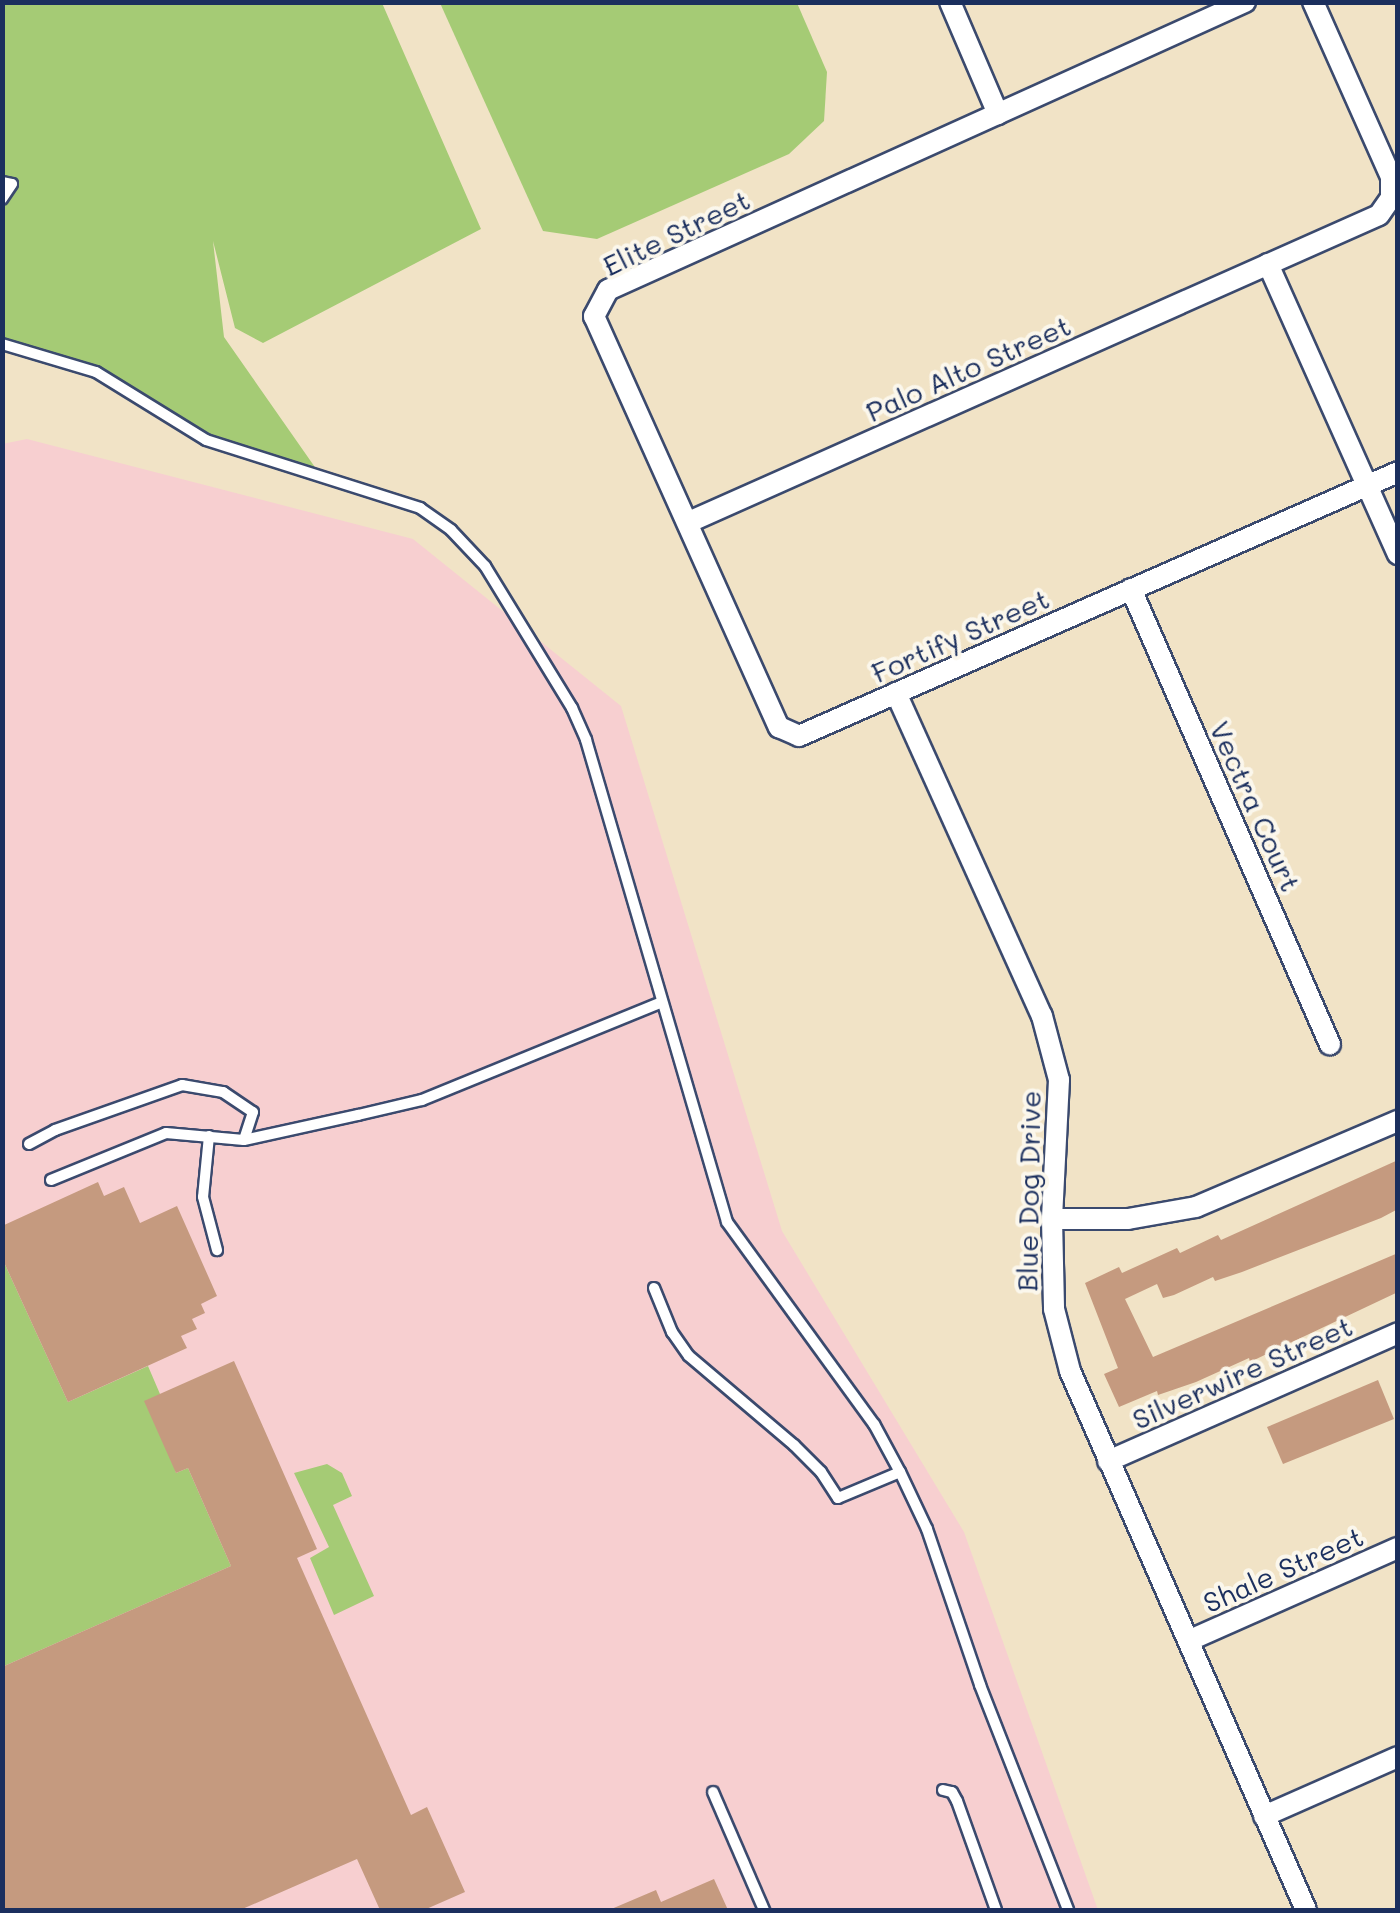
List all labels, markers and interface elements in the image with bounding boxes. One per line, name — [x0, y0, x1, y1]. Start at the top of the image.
street label: Elite Street — [597, 182, 755, 282]
street label: Palo Alto Street — [860, 308, 1076, 428]
street label: Fortify Street — [866, 581, 1054, 689]
street label: Vectra Court — [1203, 716, 1309, 896]
street label: Blue Dog Drive — [1009, 1090, 1047, 1292]
street label: Silverwire Street — [1127, 1308, 1357, 1436]
street label: Shale Street — [1198, 1519, 1368, 1619]

